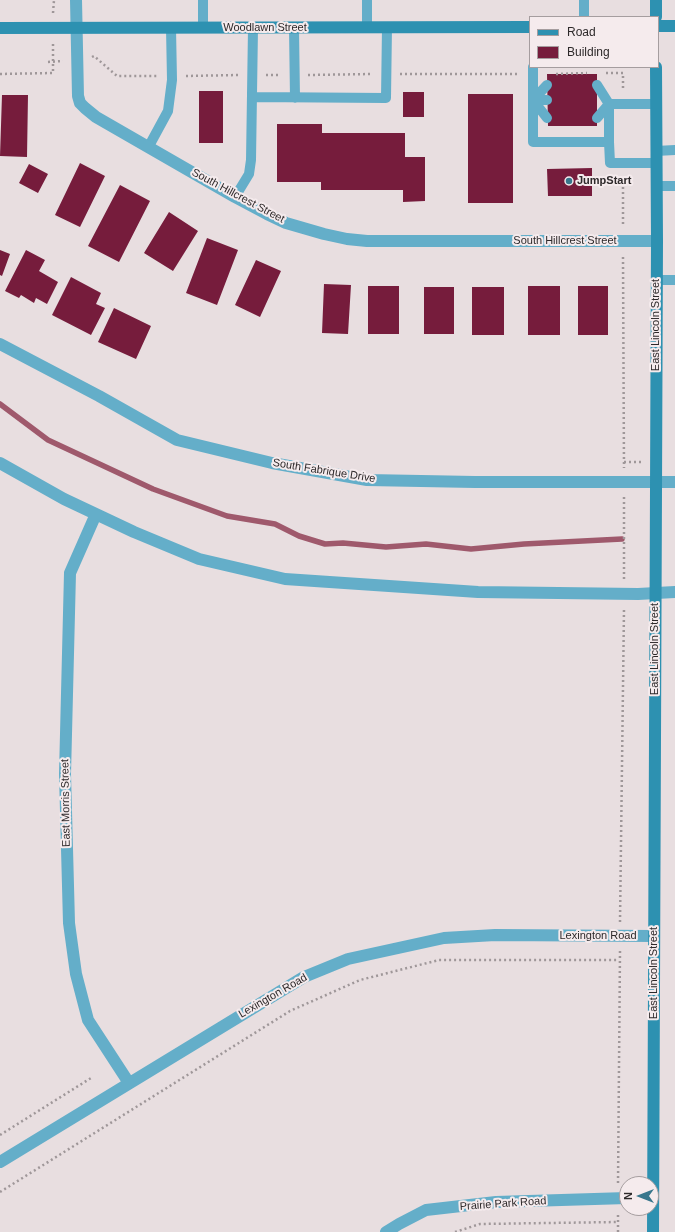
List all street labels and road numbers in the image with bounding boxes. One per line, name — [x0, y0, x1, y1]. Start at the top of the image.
street label: Woodlawn Street — [223, 21, 307, 35]
street label: South Hillcrest Street — [189, 166, 287, 226]
street label: South Hillcrest Street — [513, 234, 617, 248]
street label: East Lincoln Street — [649, 279, 663, 371]
street label: South Fabrique Drive — [272, 456, 376, 486]
street label: East Lincoln Street — [648, 603, 662, 695]
street label: East Morris Street — [59, 759, 73, 847]
street label: East Lincoln Street — [647, 927, 661, 1019]
street label: Lexington Road — [559, 929, 637, 943]
street label: Lexington Road — [236, 971, 310, 1021]
street label: Prairie Park Road — [459, 1194, 547, 1214]

